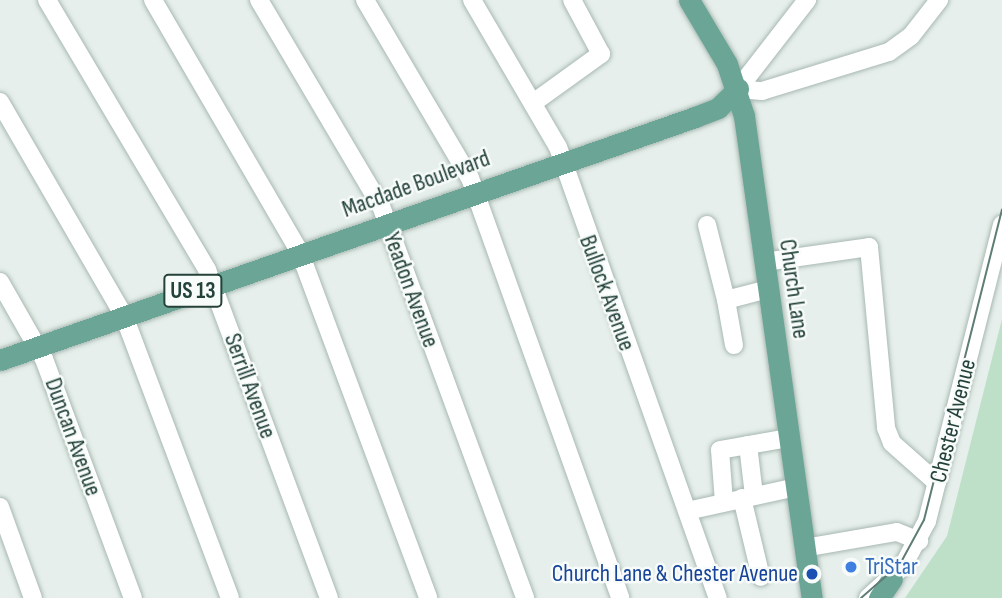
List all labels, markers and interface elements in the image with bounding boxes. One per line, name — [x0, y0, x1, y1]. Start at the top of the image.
street label: Macdade Boulevard — [338, 144, 494, 224]
street label: Yeadon Avenue — [377, 229, 445, 351]
street label: Bullock Avenue — [573, 231, 641, 355]
street label: Church Lane — [773, 237, 815, 341]
road number: US 13 — [163, 272, 223, 310]
street label: Serrill Avenue — [218, 330, 282, 442]
street label: Chester Avenue — [924, 356, 982, 486]
street label: Duncan Avenue — [38, 374, 108, 500]
place label: TriStar — [865, 553, 918, 581]
marker: TriStar — [843, 559, 859, 575]
place label: Church Lane & Chester Avenue — [552, 560, 798, 588]
marker: Church Lane & Chester Avenue — [804, 566, 820, 582]

